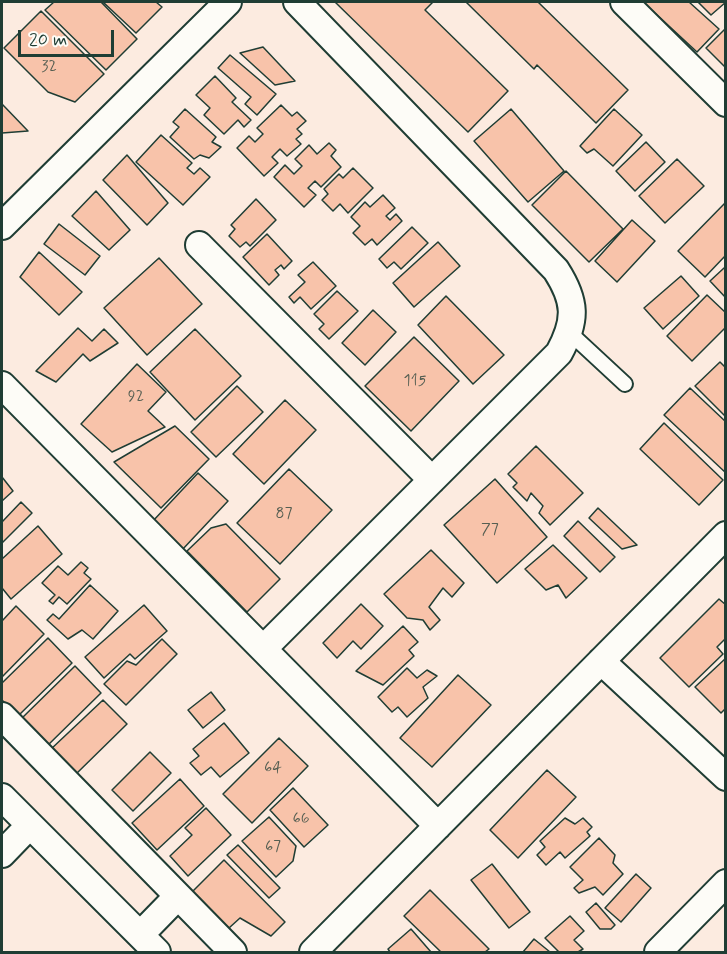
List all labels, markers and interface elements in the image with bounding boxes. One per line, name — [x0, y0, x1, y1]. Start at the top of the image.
scale bar — [21, 18, 117, 56]
text: 20 m — [29, 28, 67, 52]
house number: 32 — [41, 58, 57, 78]
house number: 115 — [404, 372, 426, 392]
house number: 92 — [128, 388, 144, 408]
house number: 87 — [275, 505, 293, 525]
house number: 77 — [481, 521, 499, 541]
house number: 64 — [264, 759, 282, 779]
house number: 66 — [292, 810, 310, 830]
house number: 67 — [265, 838, 281, 858]

